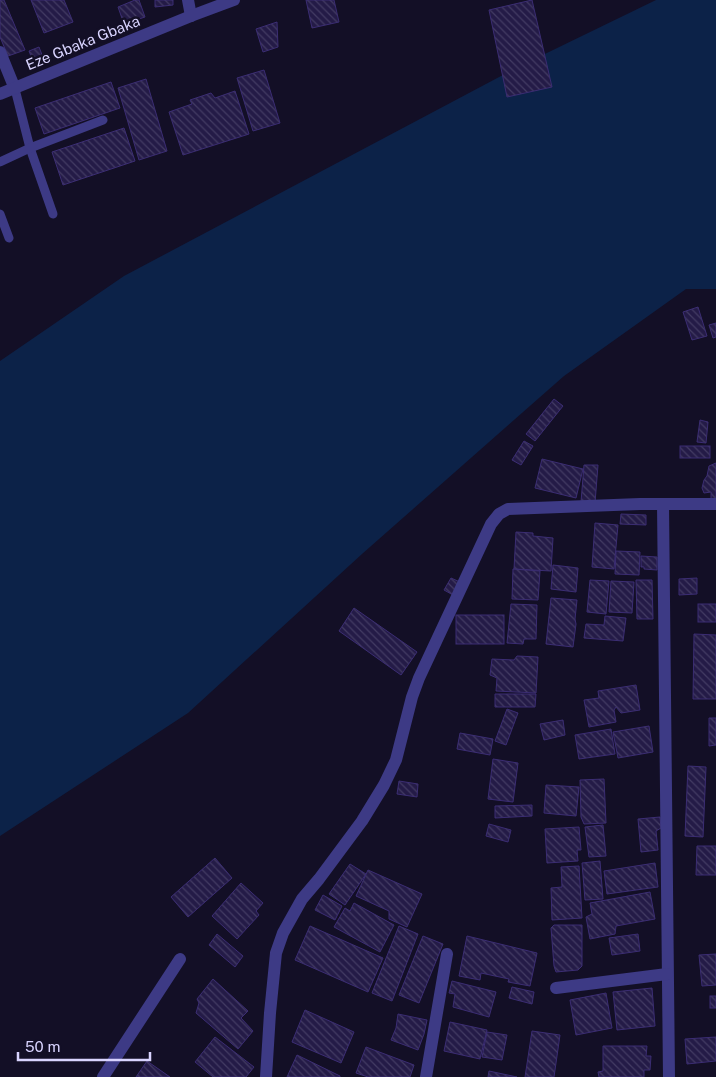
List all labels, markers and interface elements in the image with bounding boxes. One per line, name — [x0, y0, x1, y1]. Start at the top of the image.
street label: Eze Gbaka Gbaka — [23, 12, 142, 73]
scale bar — [18, 1030, 150, 1062]
text: 50 m — [25, 1038, 60, 1055]

